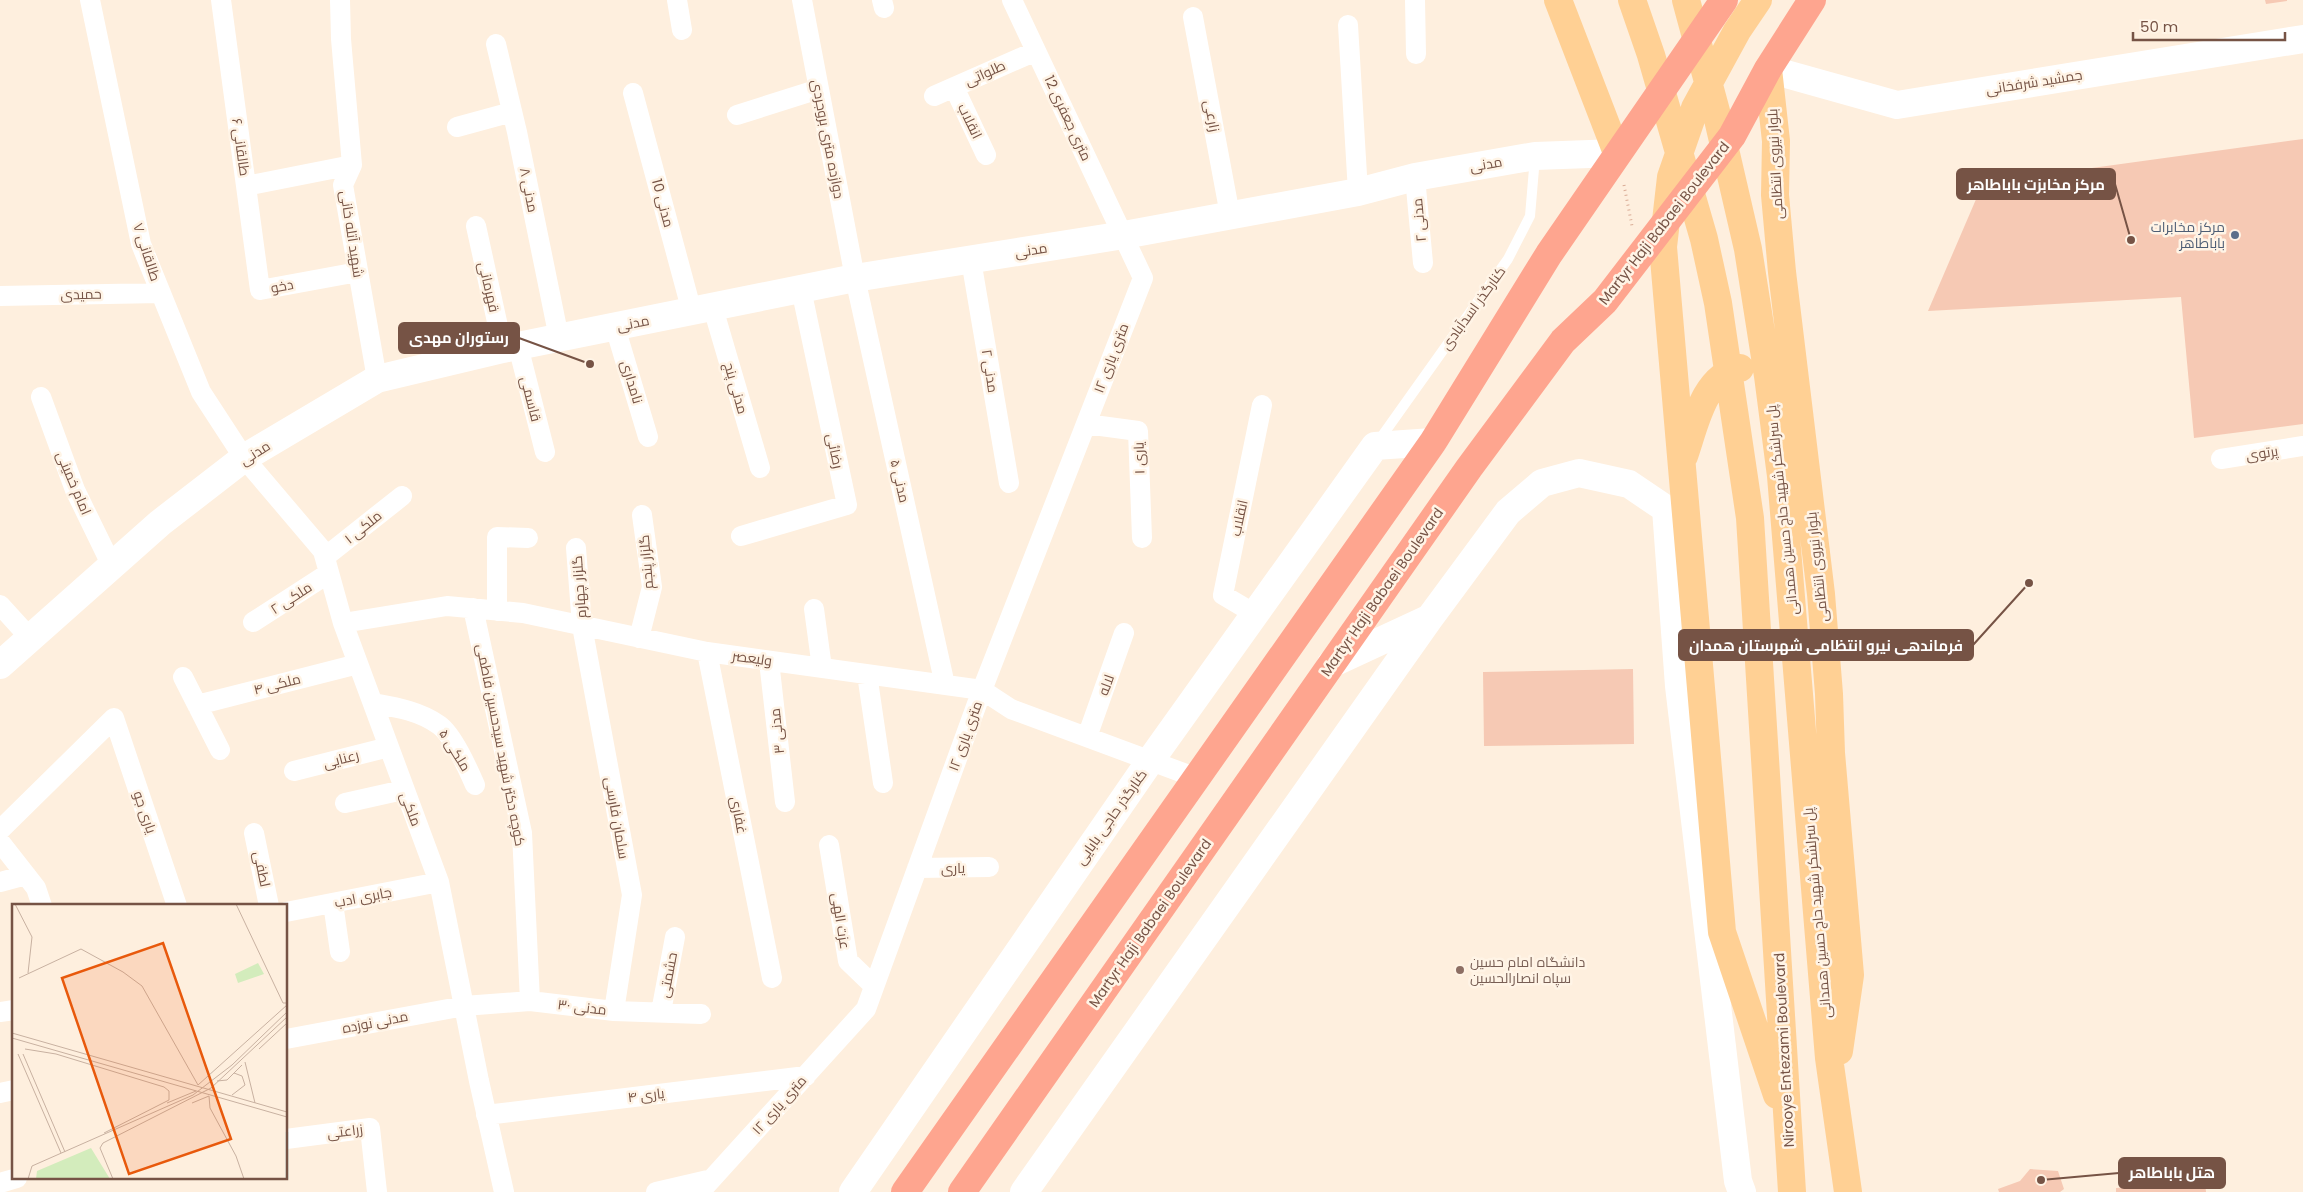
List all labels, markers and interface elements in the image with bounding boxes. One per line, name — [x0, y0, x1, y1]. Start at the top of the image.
scale bar — [2133, 10, 2286, 42]
text: 50 m — [2140, 16, 2178, 37]
street label: طلواتی — [961, 55, 1009, 91]
street label: جمشید شرفخانی — [1984, 65, 2084, 99]
street label: 12 متری جعفری — [1039, 72, 1097, 164]
street label: دوازده متری بروجردی — [807, 78, 849, 200]
street label: زارعی — [1199, 98, 1225, 134]
street label: انقلاب — [953, 100, 987, 142]
street label: بلوار نیروی انتظامی — [1762, 108, 1788, 220]
street label: طالقانی ۶ — [227, 117, 255, 177]
street label: Martyr Haji Babaei Boulevard — [1594, 137, 1734, 309]
street label: مدنی — [1468, 151, 1504, 177]
street label: مدنی ۸ — [515, 166, 543, 214]
callout: مرکز مخابزت باباطاهر — [1957, 169, 2115, 199]
text: مرکز مخابزت باباطاهر — [1966, 174, 2105, 195]
street label: مدنی 10 — [647, 176, 679, 230]
street label: شهید آتله خانی — [335, 189, 369, 279]
street label: مدنی ۲ — [1407, 197, 1431, 243]
place label: مرکز مخابرات باباطاهر — [2151, 217, 2225, 253]
street label: طالقانی ۷ — [128, 220, 166, 284]
marker: مرکز مخابرات باباطاهر — [2229, 229, 2241, 241]
street label: مدنی — [1013, 238, 1049, 262]
street label: قهرمانی — [474, 260, 504, 314]
street label: کنارگذر اسدآبادی — [1436, 262, 1510, 354]
street label: دخو — [269, 274, 295, 298]
street label: حمیدی — [60, 284, 102, 304]
street label: مدنی — [615, 310, 651, 336]
street label: ۱۲ متری یاری — [1089, 320, 1133, 396]
callout: رستوران مهدی — [399, 323, 519, 353]
text: رستوران مهدی — [409, 327, 509, 348]
street label: مدنی ۲ — [977, 348, 1003, 394]
street label: نامداری — [616, 358, 648, 406]
street label: مدنی پنج — [719, 360, 753, 416]
street label: قاسمی — [516, 374, 546, 424]
street label: پل سرلشکر شهید حاج حسین همدانی — [1761, 404, 1803, 616]
street label: رضائی — [822, 432, 848, 470]
street label: مدنی — [236, 436, 274, 470]
street label: یاری ۱ — [1128, 441, 1150, 474]
street label: پرتوی — [2244, 441, 2280, 465]
street label: امام خمینی — [52, 448, 96, 518]
street label: مدنی ۵ — [885, 457, 915, 505]
street label: انقلاب — [1225, 498, 1253, 538]
street label: Martyr Haji Babaei Boulevard — [1316, 504, 1448, 680]
street label: ملکی ۱ — [340, 506, 386, 548]
street label: بلوار نیروی انتظامی — [1801, 511, 1833, 623]
street label: گلزار پنجم — [634, 534, 658, 590]
street label: گلزار چهارم — [567, 555, 591, 619]
street label: ملکی ۲ — [266, 577, 316, 619]
callout: فرماندهی نیرو انتظامی شهرستان همدان — [1679, 630, 1973, 660]
text: فرماندهی نیرو انتظامی شهرستان همدان — [1689, 635, 1963, 656]
street label: کوچه دکتر شهید سیدحسین فاطمی — [472, 642, 530, 848]
street label: ولیعصر — [730, 645, 773, 671]
street label: ملکی ۴ — [251, 669, 303, 699]
street label: لاله — [1093, 672, 1119, 698]
street label: ۱۲ متری یاری — [943, 698, 987, 774]
street label: مدنی ۳ — [765, 707, 789, 755]
street label: ملکی ۵ — [434, 725, 476, 775]
street label: رعنایی — [321, 745, 361, 773]
street label: کنارگذر حاجی بابایی — [1070, 765, 1152, 869]
street label: سلمان فارسی — [600, 775, 634, 861]
street label: یاری جو — [128, 788, 162, 836]
street label: ملکی — [395, 789, 427, 829]
street label: غفاری — [726, 795, 752, 835]
street label: پل سرلشکر شهید حاج حسین همدانی — [1798, 807, 1836, 1019]
street label: Martyr Haji Babaei Boulevard — [1084, 835, 1216, 1011]
street label: لطفی — [249, 849, 275, 889]
street label: یاری — [941, 858, 965, 878]
street label: جابری ادب — [333, 882, 393, 912]
street label: عزت الهی — [827, 892, 855, 950]
inset map — [12, 904, 288, 1180]
street label: حشمتی — [654, 951, 682, 999]
place label: دانشگاه امام حسین سپاه انصارالحسین — [1470, 952, 1585, 988]
street label: Nirooye Entezami Boulevard — [1769, 952, 1799, 1148]
marker: دانشگاه امام حسین سپاه انصارالحسین — [1454, 964, 1466, 976]
street label: مدنی ۳۰ — [556, 994, 608, 1020]
street label: مدنی نوزده — [340, 1006, 410, 1038]
street label: ۱۲ متری یاری — [747, 1071, 811, 1139]
street label: یاری ۴ — [626, 1083, 666, 1107]
street label: زراعتی — [326, 1119, 364, 1143]
callout: هتل باباطاهر — [2119, 1158, 2225, 1188]
text: هتل باباطاهر — [2128, 1162, 2215, 1183]

